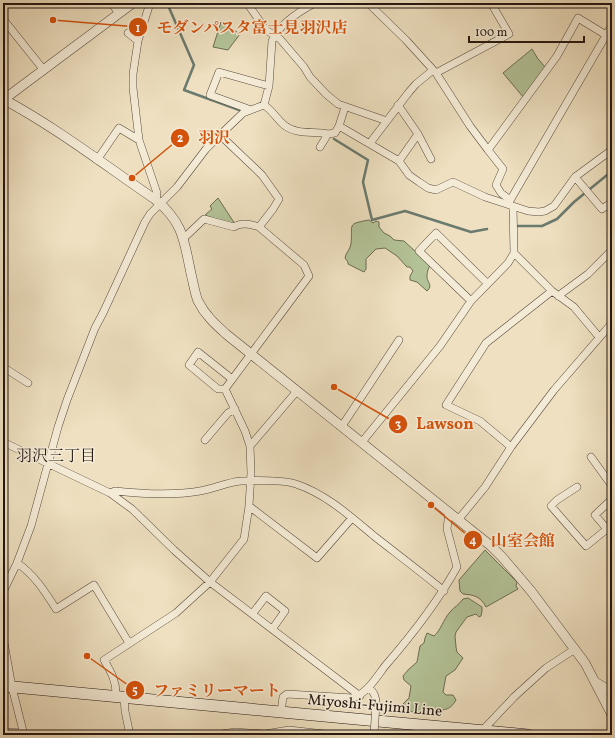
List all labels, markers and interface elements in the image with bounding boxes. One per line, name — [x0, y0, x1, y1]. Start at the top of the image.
callout: モダンパスタ富士見羽沢店 — [128, 13, 356, 41]
text: モダンパスタ富士見羽沢店 — [156, 18, 348, 40]
scale bar — [469, 18, 584, 44]
text: 1 — [136, 21, 141, 37]
text: 100 m — [475, 25, 508, 41]
callout: 羽沢 — [170, 124, 238, 152]
text: 羽沢 — [198, 128, 230, 150]
text: 2 — [177, 131, 183, 147]
callout: Lawson — [388, 410, 482, 438]
text: Lawson — [416, 414, 474, 436]
text: 3 — [395, 417, 401, 433]
district label: 羽沢三丁目 — [16, 446, 96, 468]
callout: 山室会館 — [463, 526, 563, 554]
text: 山室会館 — [491, 531, 555, 553]
text: 4 — [469, 533, 477, 549]
callout: ファミリーマート — [125, 676, 289, 704]
text: ファミリーマート — [153, 681, 281, 703]
text: 5 — [132, 683, 138, 699]
street label: Miyoshi-Fujimi Line — [307, 690, 443, 723]

